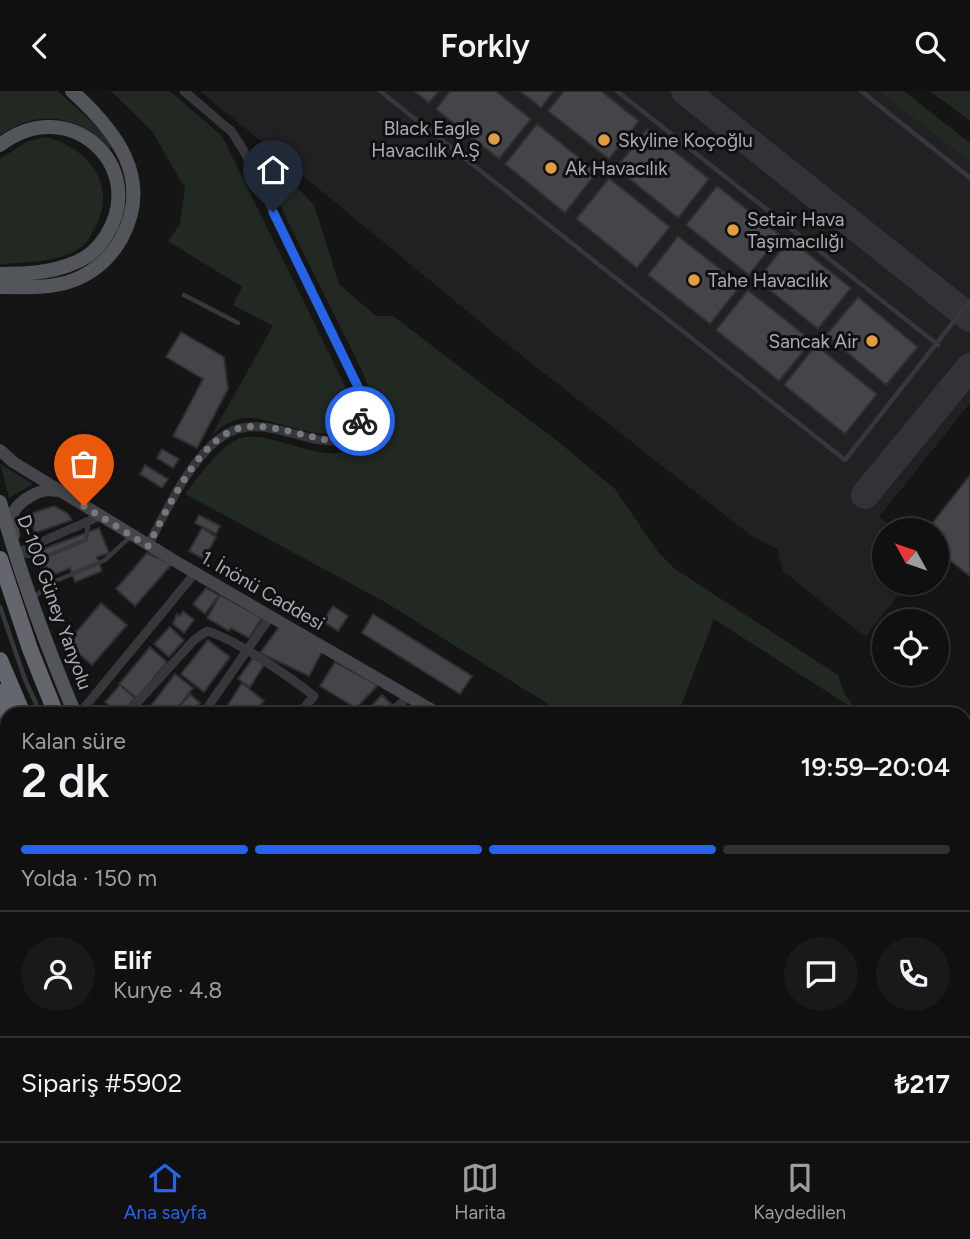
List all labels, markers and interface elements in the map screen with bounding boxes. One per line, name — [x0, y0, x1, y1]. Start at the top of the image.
icon: back — [21, 27, 59, 65]
text: Forkly — [440, 27, 530, 65]
icon: search — [911, 27, 949, 65]
place label: Black Eagle Havacılık A.Ş — [371, 117, 480, 162]
place label: Skyline Koçoğlu — [618, 129, 753, 152]
marker: Black Eagle Havacılık A.Ş — [486, 131, 502, 147]
marker: Skyline Koçoğlu — [596, 132, 612, 148]
pin — [243, 140, 303, 212]
icon: home — [254, 151, 292, 189]
place label: Ak Havacılık — [565, 157, 668, 180]
marker: Ak Havacılık — [543, 160, 559, 176]
place label: Setair Hava Taşımacılığı — [747, 208, 845, 253]
marker: Setair Hava Taşımacılığı — [725, 222, 741, 238]
place label: Tahe Havacılık — [708, 269, 829, 292]
marker: Tahe Havacılık — [686, 272, 702, 288]
place label: Sancak Air — [768, 330, 859, 353]
marker: Sancak Air — [864, 333, 880, 349]
courier — [325, 386, 395, 456]
icon: bike — [341, 402, 379, 440]
pin — [54, 434, 114, 506]
icon: bag — [65, 445, 103, 483]
street label: D-100 Güney Yanyolu — [12, 512, 97, 693]
north arrow — [872, 518, 948, 595]
map controls — [872, 518, 949, 686]
street label: 1. İnönü Caddesi — [197, 546, 328, 635]
button: locate — [872, 609, 949, 686]
text: Kalan süre — [21, 727, 126, 755]
text: 19:59–20:04 — [801, 751, 950, 783]
text: 2 dk — [21, 753, 109, 809]
text: Yolda · 150 m — [21, 864, 157, 892]
button: person — [21, 937, 95, 1011]
button: chat — [784, 937, 858, 1011]
button: phone — [876, 937, 950, 1011]
text: Elif — [113, 944, 152, 976]
text: Kurye · 4.8 — [113, 976, 222, 1004]
text: Sipariş #5902 — [21, 1067, 182, 1099]
text: ₺217 — [895, 1068, 950, 1100]
tab: Ana sayfa — [124, 1159, 207, 1224]
tab: Harita — [454, 1159, 506, 1224]
tab: Kaydedilen — [753, 1159, 846, 1224]

